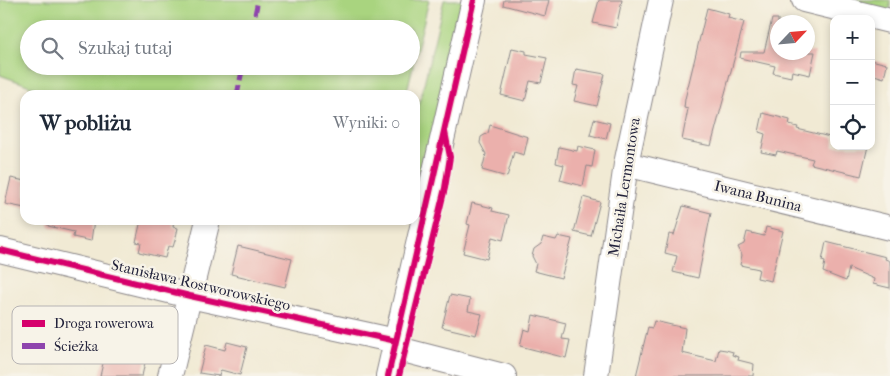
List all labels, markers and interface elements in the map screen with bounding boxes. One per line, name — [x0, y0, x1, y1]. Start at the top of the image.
north arrow — [770, 15, 815, 60]
map controls — [830, 15, 875, 150]
button: + — [830, 15, 875, 60]
search box — [20, 20, 420, 75]
icon: search — [38, 34, 66, 62]
text: Szukaj tutaj — [78, 37, 172, 59]
button: − — [830, 60, 875, 105]
button: locate — [830, 105, 875, 150]
text: W pobliżu — [40, 111, 131, 135]
text: Wyniki: 0 — [333, 113, 400, 132]
street label: Michaiła Lermontowa — [604, 115, 644, 258]
street label: Iwana Bunina — [712, 176, 805, 216]
street label: Stanisława Rostworowskiego — [110, 256, 293, 314]
legend — [12, 306, 178, 364]
text: Droga rowerowa — [54, 315, 154, 332]
text: Ścieżka — [54, 337, 99, 355]

